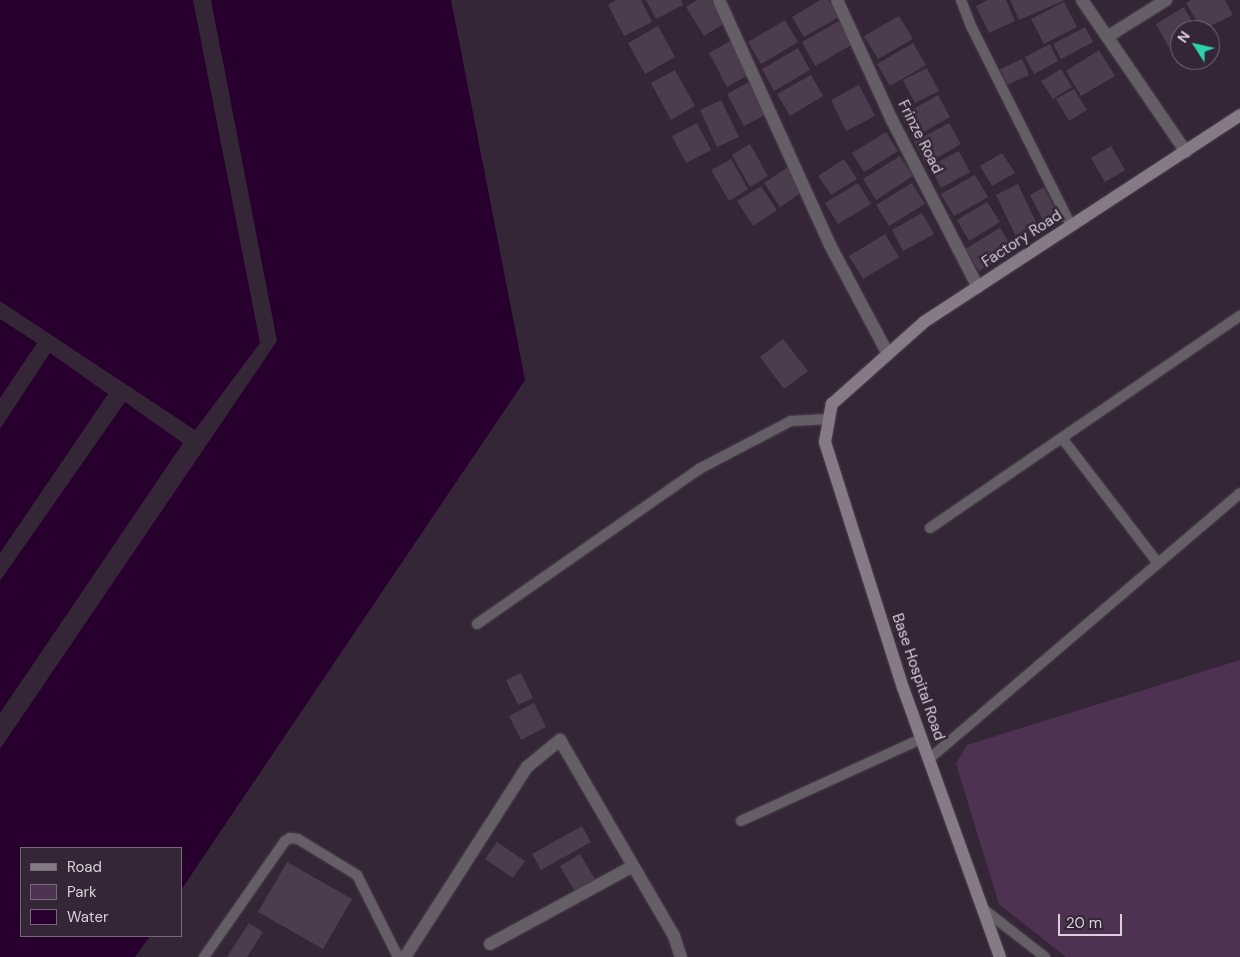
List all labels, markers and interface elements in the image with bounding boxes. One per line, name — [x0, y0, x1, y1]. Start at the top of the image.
north arrow — [1170, 20, 1220, 70]
text: N — [1173, 28, 1194, 46]
street label: Frinze Road — [894, 97, 946, 177]
street label: Factory Road — [979, 207, 1065, 271]
street label: Base Hospital Road — [888, 611, 948, 743]
legend — [20, 847, 182, 937]
text: Road — [67, 857, 102, 877]
text: Park — [67, 882, 97, 902]
scale bar — [1060, 904, 1124, 936]
text: Water — [67, 907, 108, 927]
text: 20 m — [1066, 913, 1102, 933]

